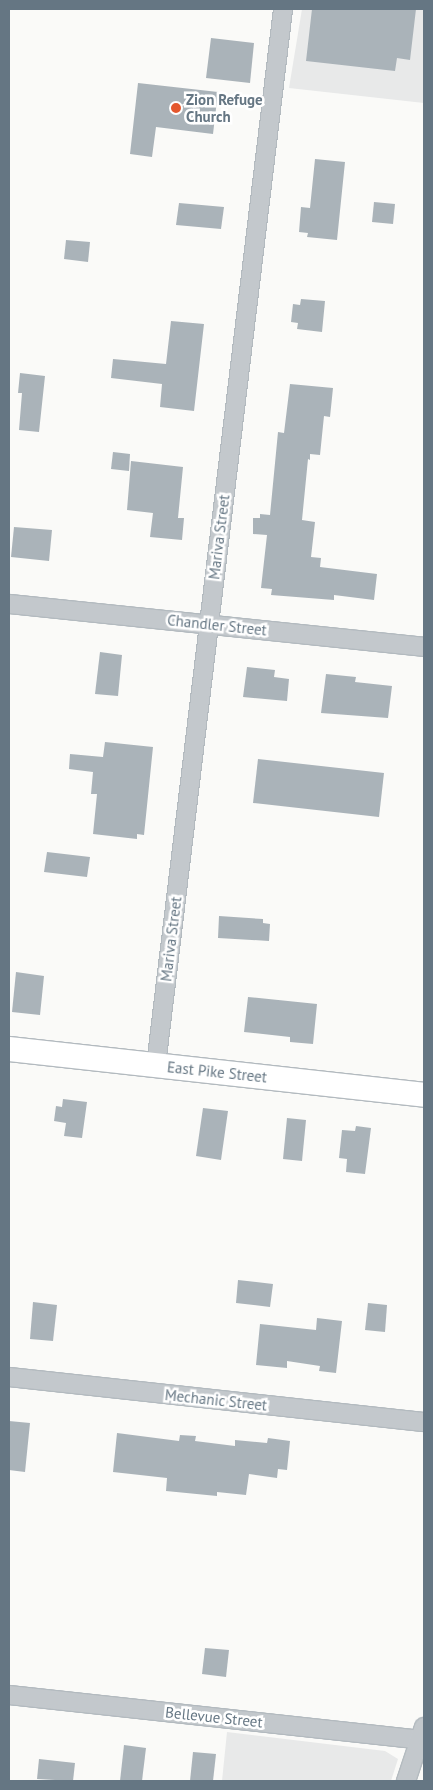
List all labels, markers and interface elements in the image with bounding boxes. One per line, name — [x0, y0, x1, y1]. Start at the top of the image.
place label: Zion Refuge Church — [186, 90, 263, 125]
marker: Zion Refuge Church — [170, 102, 182, 114]
street label: Mariva Street — [205, 494, 233, 580]
street label: Chandler Street — [166, 611, 268, 639]
street label: Mariva Street — [157, 896, 185, 982]
street label: East Pike Street — [166, 1058, 268, 1086]
street label: Mechanic Street — [164, 1386, 268, 1414]
street label: Bellevue Street — [164, 1703, 264, 1731]

